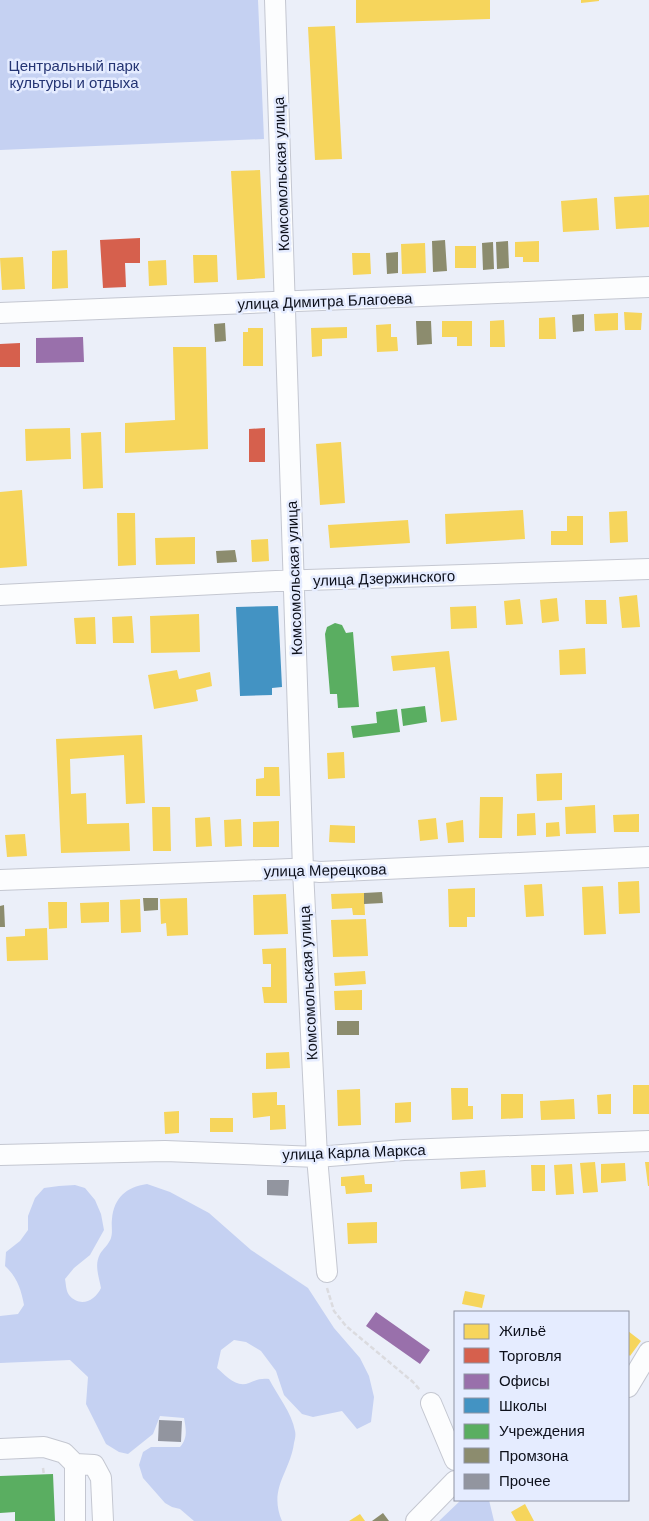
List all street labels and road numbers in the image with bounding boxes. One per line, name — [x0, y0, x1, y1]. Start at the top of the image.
street label: Комсомольская улица — [270, 96, 292, 252]
street label: улица Димитра Благоева — [237, 289, 413, 313]
street label: Комсомольская улица — [283, 500, 305, 656]
street label: улица Дзержинского — [313, 567, 455, 589]
street label: улица Мерецкова — [263, 860, 387, 880]
street label: Комсомольская улица — [295, 905, 321, 1061]
street label: улица Карла Маркса — [282, 1141, 427, 1163]

